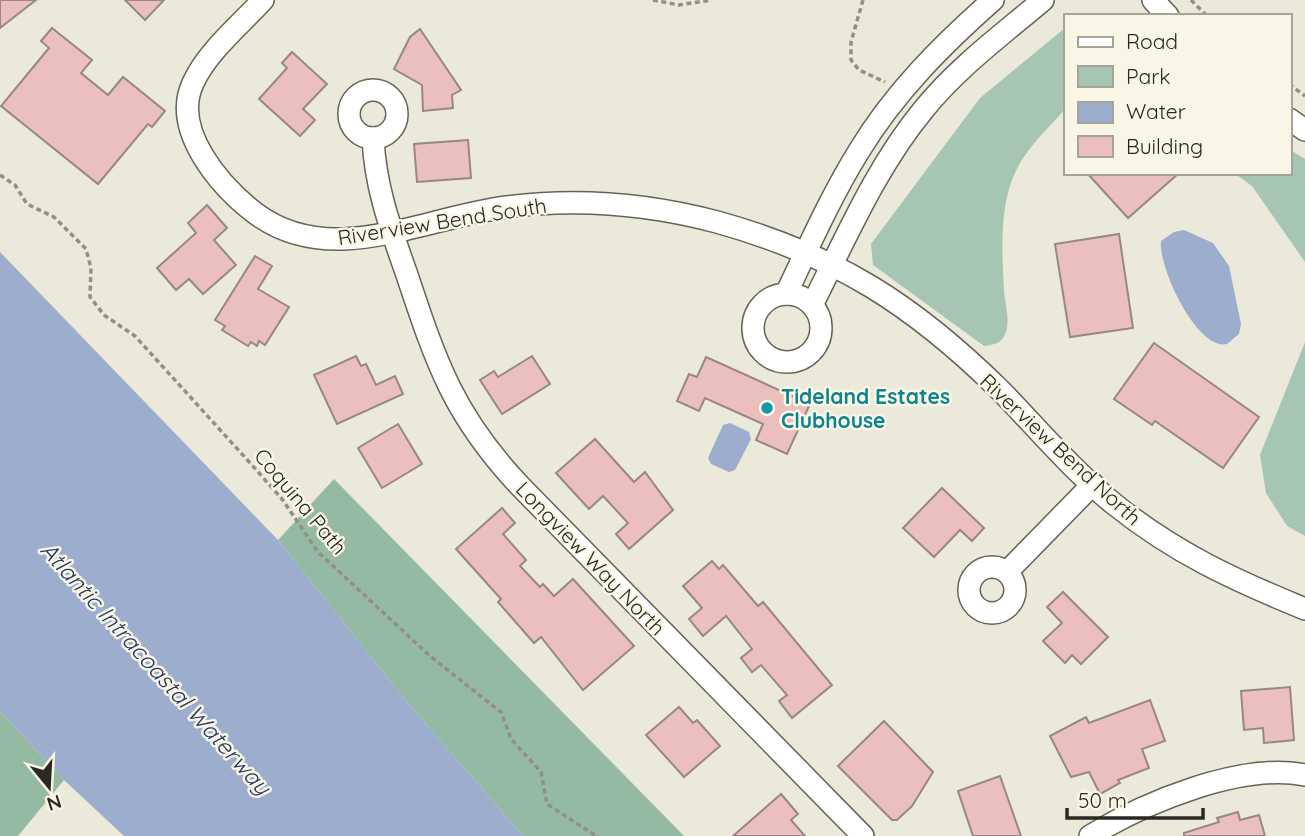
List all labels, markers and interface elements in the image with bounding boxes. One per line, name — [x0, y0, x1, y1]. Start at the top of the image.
legend — [1064, 14, 1291, 175]
text: Road — [1126, 28, 1178, 54]
text: Park — [1126, 63, 1170, 89]
text: Water — [1126, 98, 1186, 124]
text: Building — [1126, 133, 1203, 159]
street label: Riverview Bend South — [336, 192, 548, 250]
street label: Riverview Bend North — [975, 368, 1147, 530]
place label: Tideland Estates Clubhouse — [781, 383, 950, 433]
marker: Tideland Estates Clubhouse — [759, 400, 775, 416]
street label: Coquina Path — [249, 443, 353, 559]
street label: Longview Way North — [511, 476, 671, 640]
water label: Atlantic Intracoastal Waterway — [35, 536, 279, 802]
north arrow — [14, 752, 84, 822]
scale bar — [1067, 776, 1204, 820]
text: 50 m — [1078, 787, 1127, 813]
text: N — [44, 790, 65, 817]

